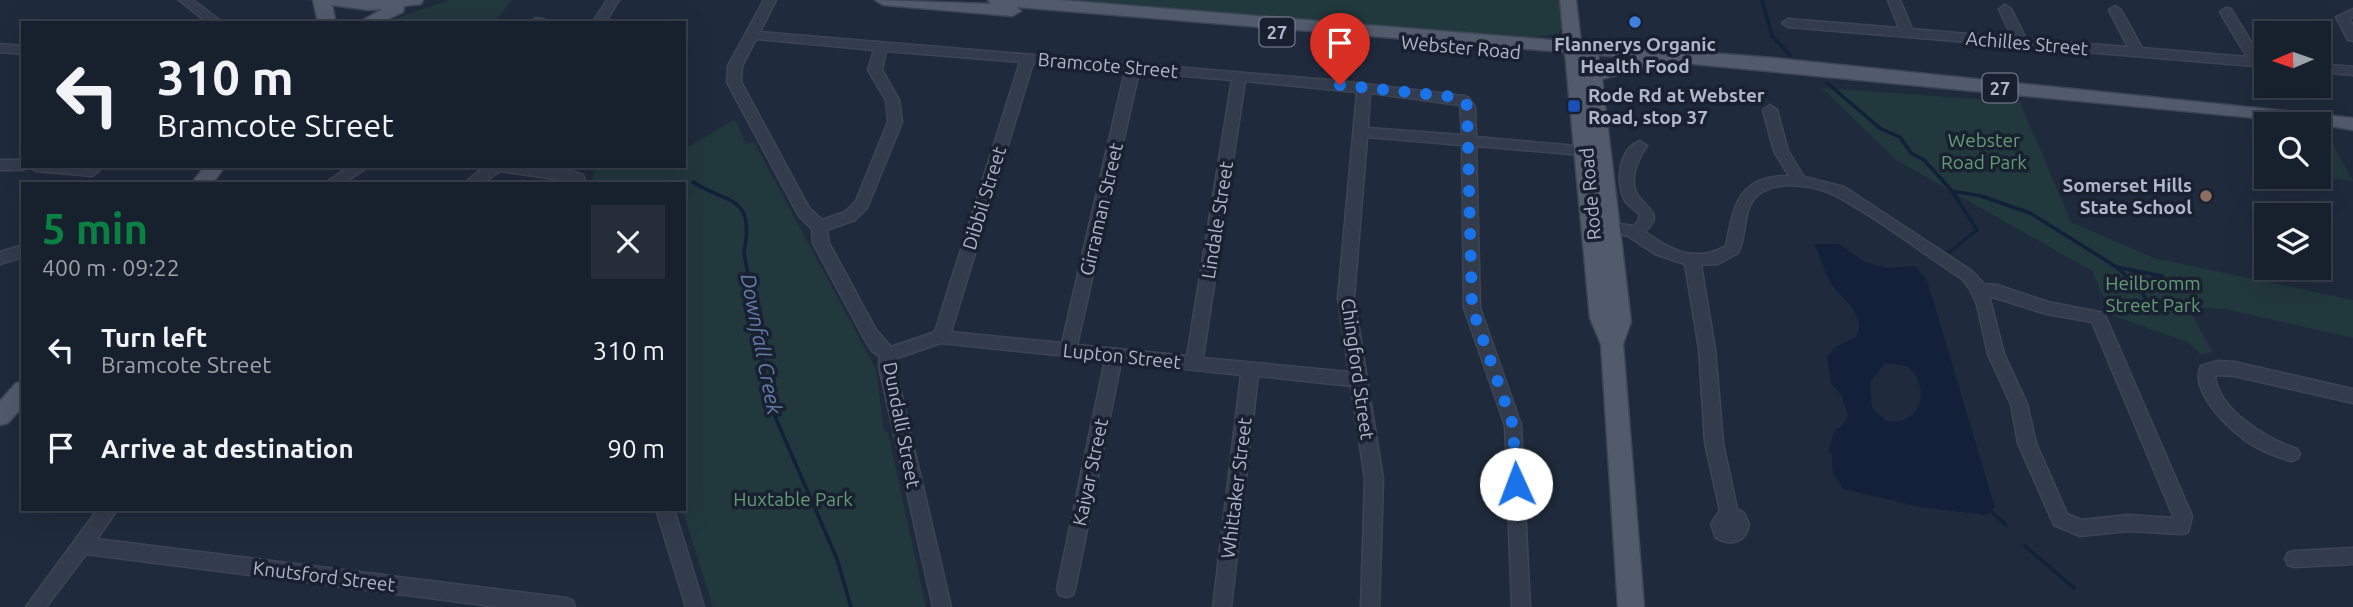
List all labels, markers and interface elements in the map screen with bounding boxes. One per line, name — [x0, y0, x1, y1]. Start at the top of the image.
pin — [1310, 13, 1370, 85]
marker: Flannerys Organic Health Food — [1627, 14, 1643, 30]
road number: 27 — [1260, 17, 1294, 46]
north arrow — [2254, 21, 2331, 98]
map controls — [2254, 21, 2331, 280]
icon: arrive — [1321, 24, 1359, 62]
street label: Achilles Street — [1965, 27, 2090, 59]
street label: Webster Road — [1400, 31, 1522, 63]
place label: Flannerys Organic Health Food — [1554, 33, 1716, 77]
street label: Bramcote Street — [1037, 48, 1180, 82]
icon: left — [42, 49, 133, 140]
text: 310 m — [157, 49, 294, 104]
road number: 27 — [1982, 74, 2018, 102]
place label: Rode Rd at Webster Road, stop 37 — [1588, 84, 1765, 128]
marker: Rode Rd at Webster Road, stop 37 — [1566, 98, 1582, 114]
text: Bramcote Street — [157, 107, 394, 143]
button: search — [2254, 112, 2331, 189]
park label: Webster Road Park — [1941, 129, 2027, 173]
street label: Girraman Street — [1075, 140, 1127, 278]
street label: Dibbil Street — [958, 143, 1010, 253]
street label: Rode Road — [1575, 147, 1605, 241]
street label: Lindale Street — [1197, 159, 1237, 280]
place label: Somerset Hills State School — [2062, 174, 2192, 218]
marker: Somerset Hills State School — [2198, 188, 2214, 204]
button: layers — [2254, 203, 2331, 280]
text: 5 min — [42, 205, 148, 252]
button: close — [591, 205, 665, 279]
text: 400 m · 09:22 — [42, 255, 180, 280]
water label: Downfall Creek — [737, 271, 787, 417]
park label: Heilbromm Street Park — [2105, 272, 2201, 316]
street label: Chingford Street — [1337, 297, 1379, 442]
text: Turn left — [101, 323, 207, 352]
icon: left — [42, 331, 80, 369]
text: 310 m — [593, 336, 665, 365]
street label: Lupton Street — [1062, 339, 1183, 373]
text: Bramcote Street — [101, 352, 271, 377]
street label: Dundalli Street — [879, 360, 925, 490]
street label: Kaiyar Street — [1068, 416, 1112, 528]
street label: Whittaker Street — [1216, 416, 1256, 560]
icon: arrive — [42, 429, 80, 467]
text: Arrive at destination — [101, 434, 354, 463]
text: 90 m — [607, 434, 665, 463]
position arrow — [1479, 447, 1553, 521]
park label: Huxtable Park — [733, 488, 853, 510]
street label: Knutsford Street — [252, 556, 397, 596]

